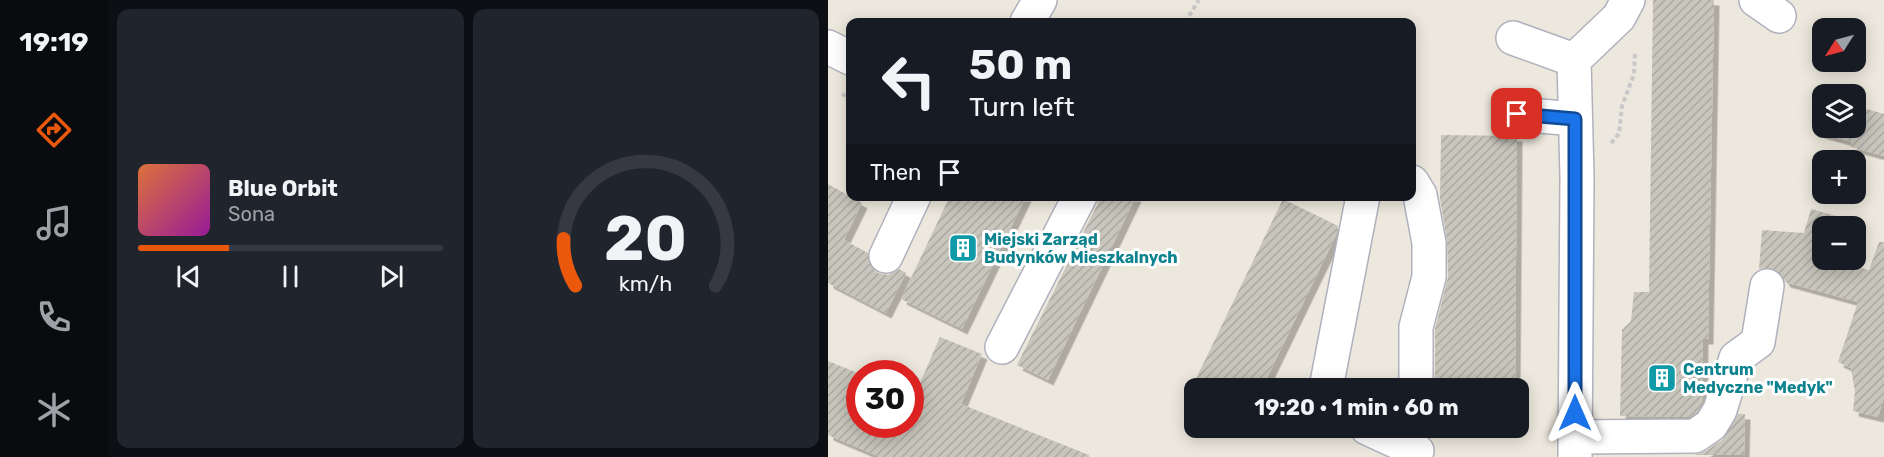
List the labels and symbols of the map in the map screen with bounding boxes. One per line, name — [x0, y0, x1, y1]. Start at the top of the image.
north arrow — [1812, 18, 1866, 72]
pin — [1491, 88, 1542, 139]
place label: Miejski Zarząd Budynków Mieszkalnych — [984, 230, 1178, 267]
building icon: Miejski Zarząd Budynków Mieszkalnych — [947, 232, 979, 264]
speed limit sign: 30 — [846, 360, 924, 438]
place label: Centrum Medyczne "Medyk" — [1683, 360, 1833, 397]
building icon: Centrum Medyczne "Medyk" — [1646, 362, 1678, 394]
position arrow — [1543, 381, 1607, 445]

